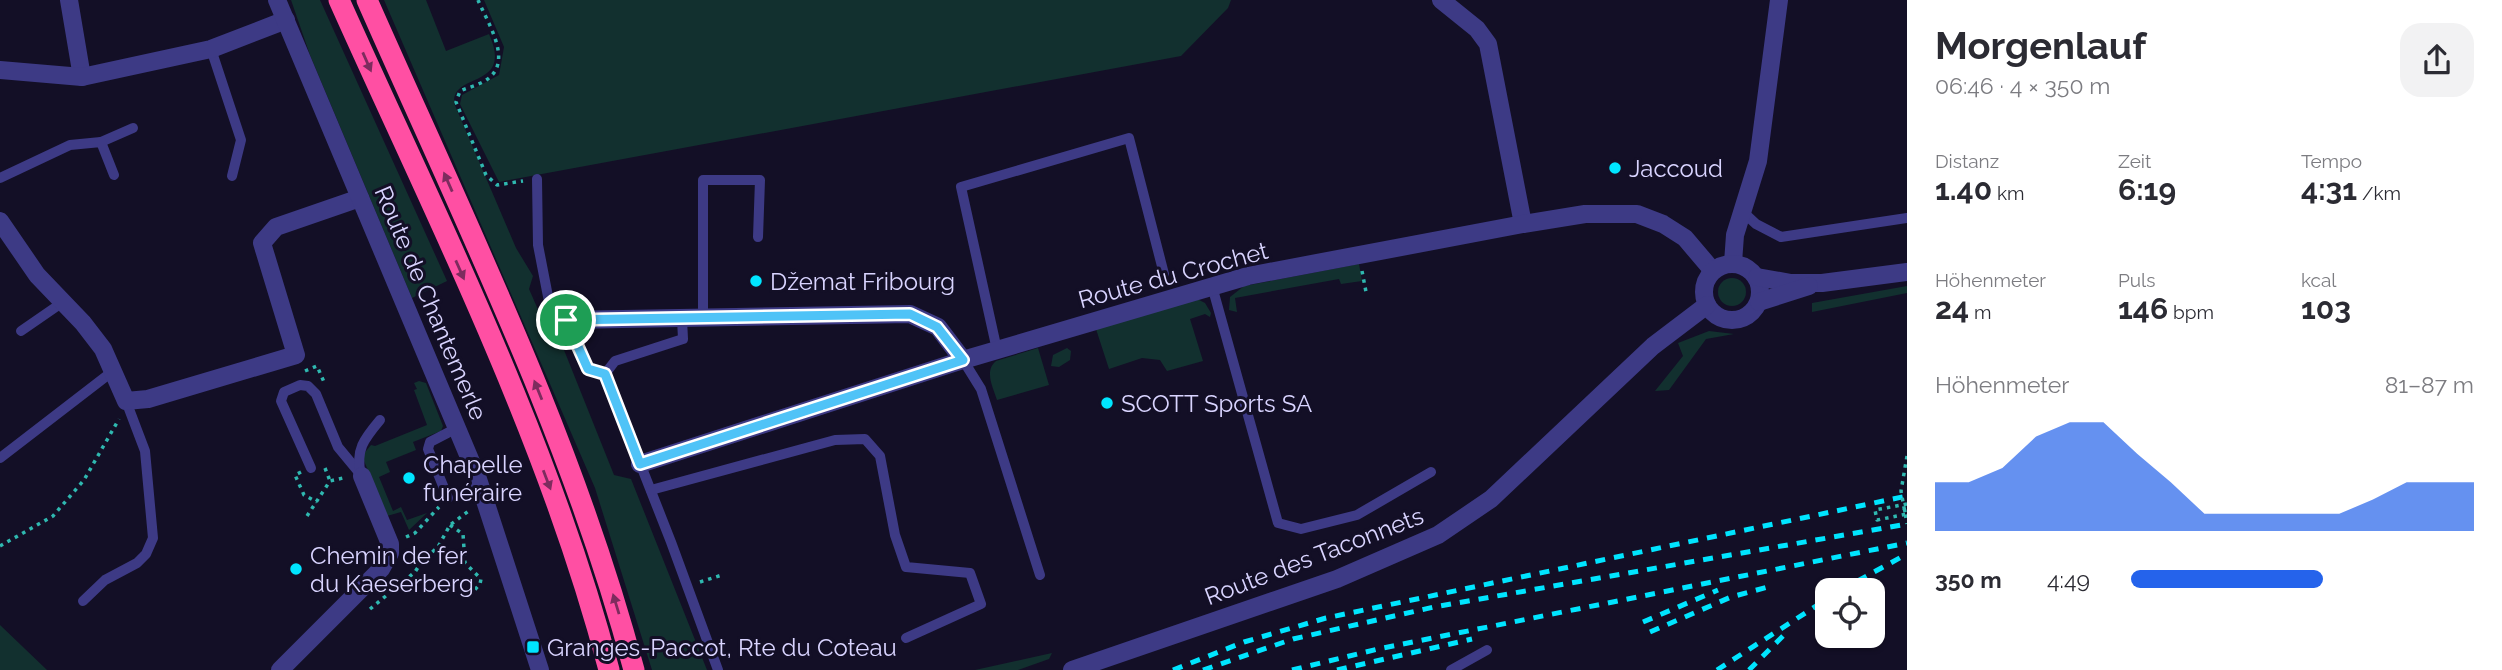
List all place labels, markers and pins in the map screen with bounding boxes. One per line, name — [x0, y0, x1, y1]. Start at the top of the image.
place label: Jaccoud — [1629, 154, 1723, 183]
marker: Jaccoud — [1607, 160, 1623, 176]
place label: Džemat Fribourg — [770, 267, 955, 296]
marker: Džemat Fribourg — [748, 273, 764, 289]
pin — [536, 290, 596, 350]
place label: SCOTT Sports SA — [1121, 389, 1312, 418]
marker: SCOTT Sports SA — [1099, 395, 1115, 411]
place label: Chapelle funéraire — [423, 450, 523, 507]
marker: Chapelle funéraire — [401, 470, 417, 486]
place label: Chemin de fer du Kaeserberg — [310, 541, 474, 598]
marker: Chemin de fer du Kaeserberg — [288, 561, 304, 577]
place label: Granges-Paccot, Rte du Coteau — [547, 633, 897, 662]
marker: Granges-Paccot, Rte du Coteau — [525, 639, 541, 655]

